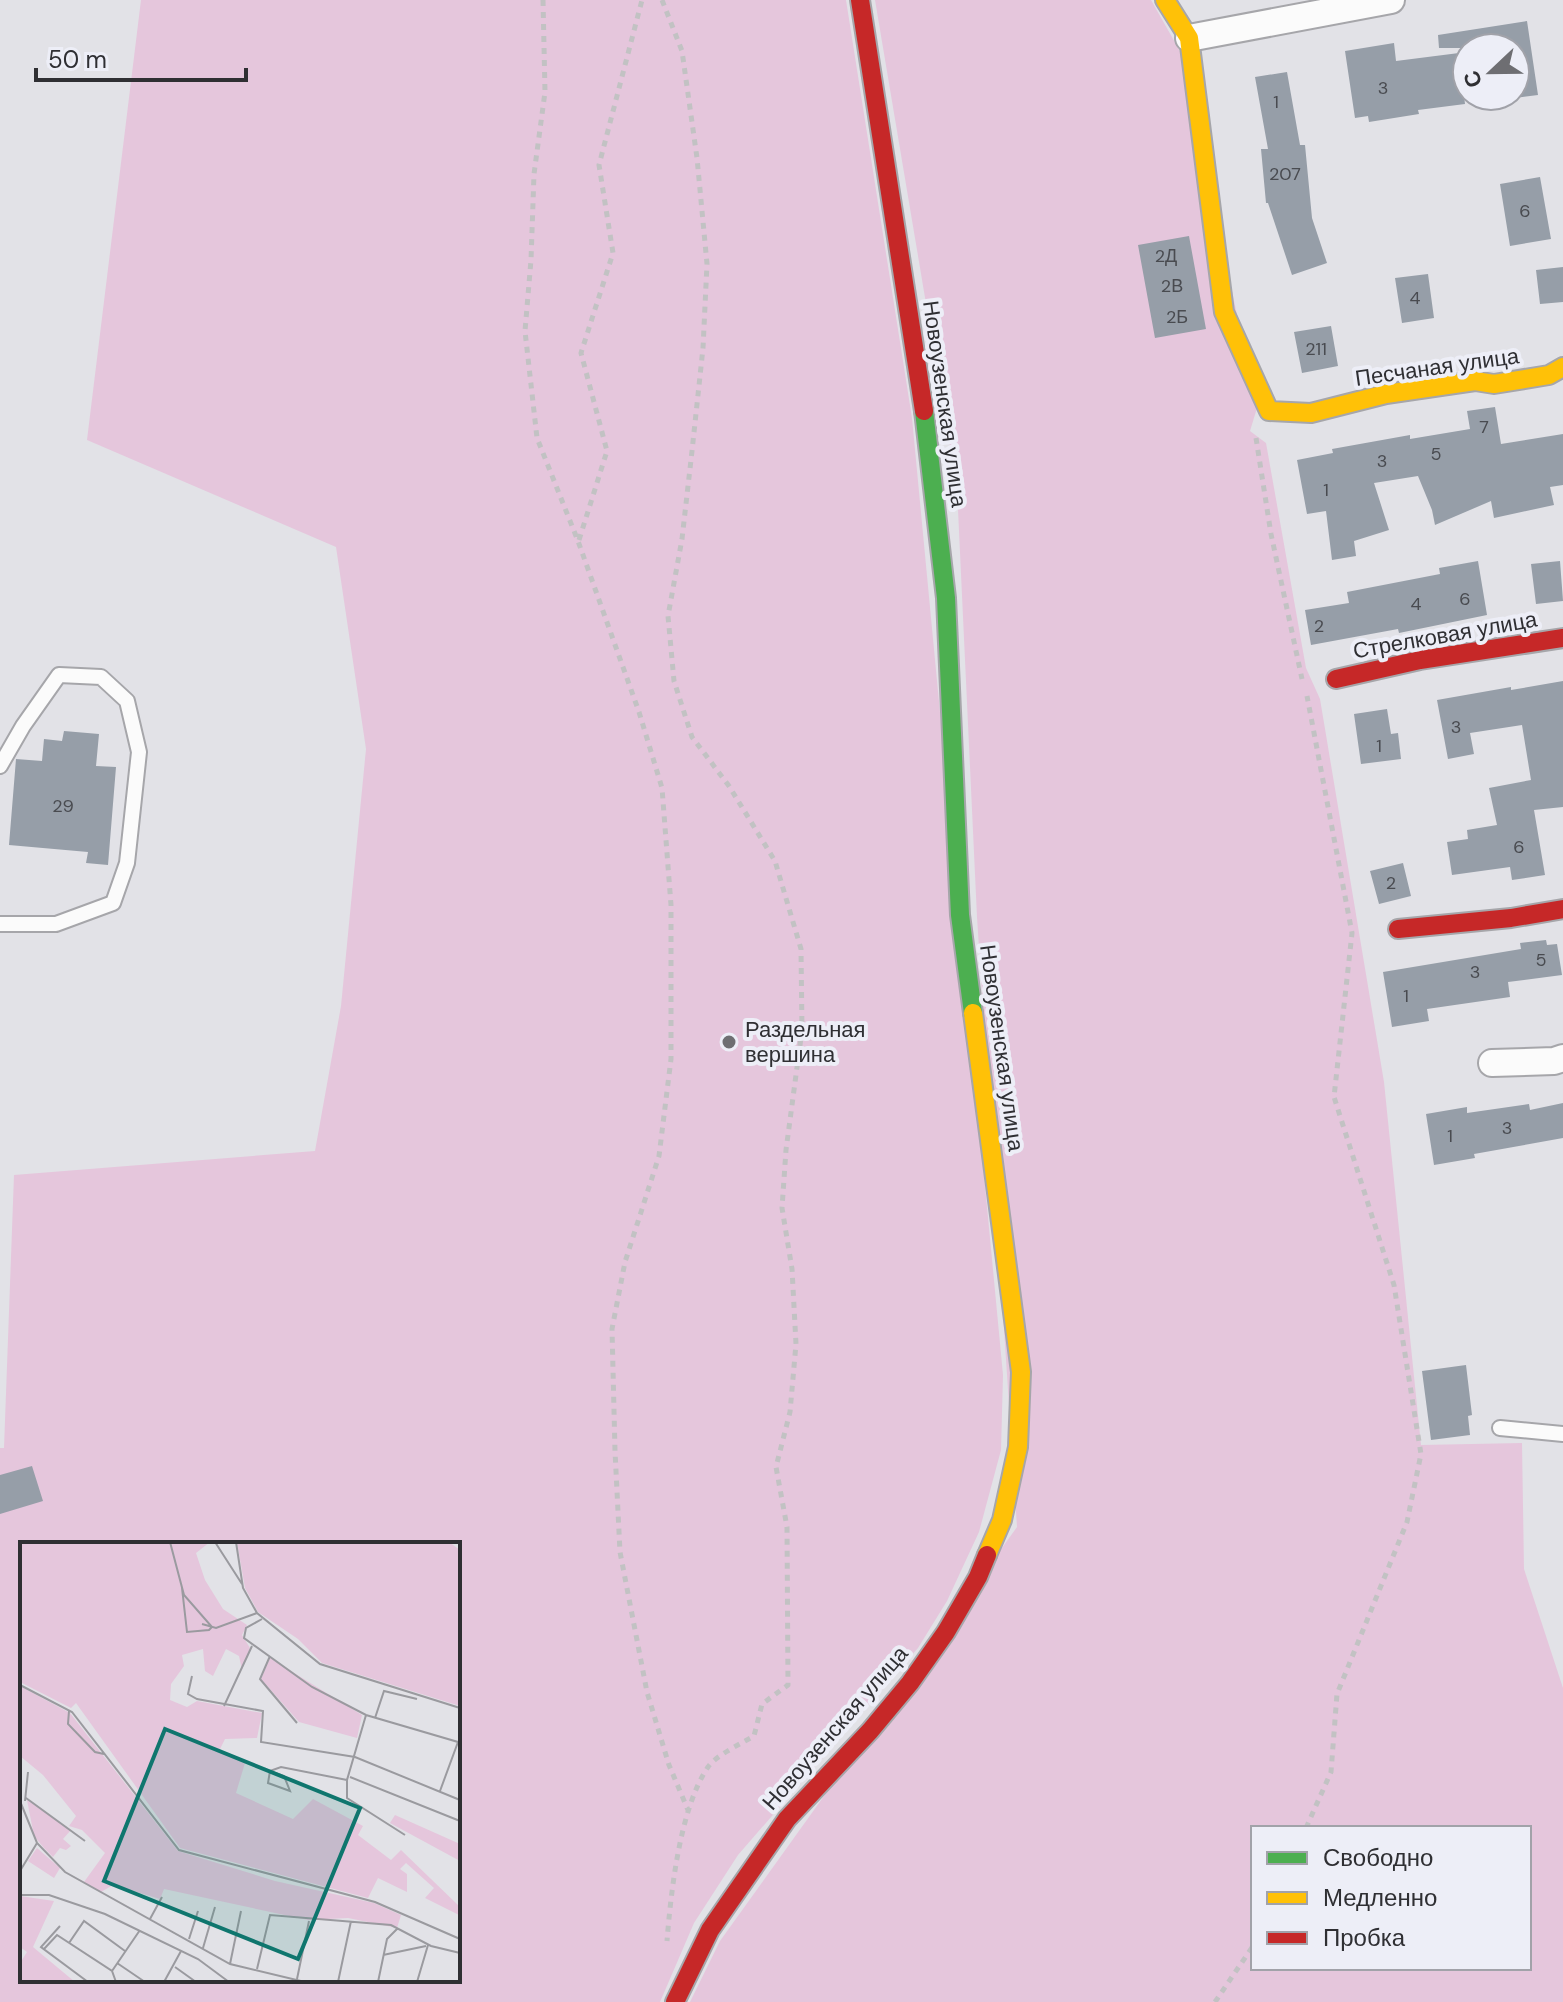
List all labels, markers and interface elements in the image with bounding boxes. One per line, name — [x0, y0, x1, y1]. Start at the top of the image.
scale bar — [36, 32, 246, 82]
north arrow — [1451, 32, 1531, 112]
text: 50 m — [48, 44, 107, 75]
text: С — [1456, 66, 1489, 92]
house number: 3 — [1378, 76, 1388, 100]
house number: 1 — [1273, 90, 1279, 114]
house number: 207 — [1269, 162, 1301, 186]
house number: 6 — [1519, 199, 1531, 223]
house number: 2Д — [1155, 244, 1177, 268]
house number: 2В — [1161, 274, 1183, 298]
house number: 4 — [1410, 286, 1421, 310]
street label: Новоузенская улица — [916, 299, 974, 510]
house number: 2Б — [1166, 305, 1188, 329]
house number: 211 — [1305, 337, 1327, 361]
street label: Песчаная улица — [1353, 341, 1522, 393]
house number: 7 — [1479, 415, 1489, 439]
house number: 5 — [1431, 442, 1441, 466]
house number: 3 — [1377, 449, 1387, 473]
house number: 1 — [1323, 478, 1329, 502]
house number: 6 — [1459, 587, 1471, 611]
house number: 4 — [1411, 592, 1422, 616]
street label: Стрелковая улица — [1351, 604, 1540, 665]
house number: 2 — [1314, 614, 1324, 638]
house number: 3 — [1451, 715, 1461, 739]
house number: 1 — [1376, 734, 1382, 758]
house number: 29 — [52, 794, 74, 818]
house number: 6 — [1513, 835, 1525, 859]
house number: 2 — [1386, 871, 1396, 895]
street label: Новоузенская улица — [973, 943, 1031, 1154]
house number: 5 — [1536, 948, 1546, 972]
house number: 3 — [1470, 960, 1480, 984]
house number: 1 — [1403, 984, 1409, 1008]
place label: Раздельная вершина — [745, 1015, 865, 1069]
marker: Раздельная вершина — [720, 1033, 738, 1051]
house number: 3 — [1502, 1116, 1512, 1140]
house number: 1 — [1447, 1124, 1453, 1148]
inset map — [20, 1542, 460, 1982]
street label: Новоузенская улица — [756, 1639, 915, 1816]
legend — [1251, 1826, 1531, 1970]
text: Свободно — [1323, 1842, 1433, 1873]
text: Медленно — [1323, 1882, 1437, 1913]
text: Пробка — [1323, 1922, 1406, 1953]

